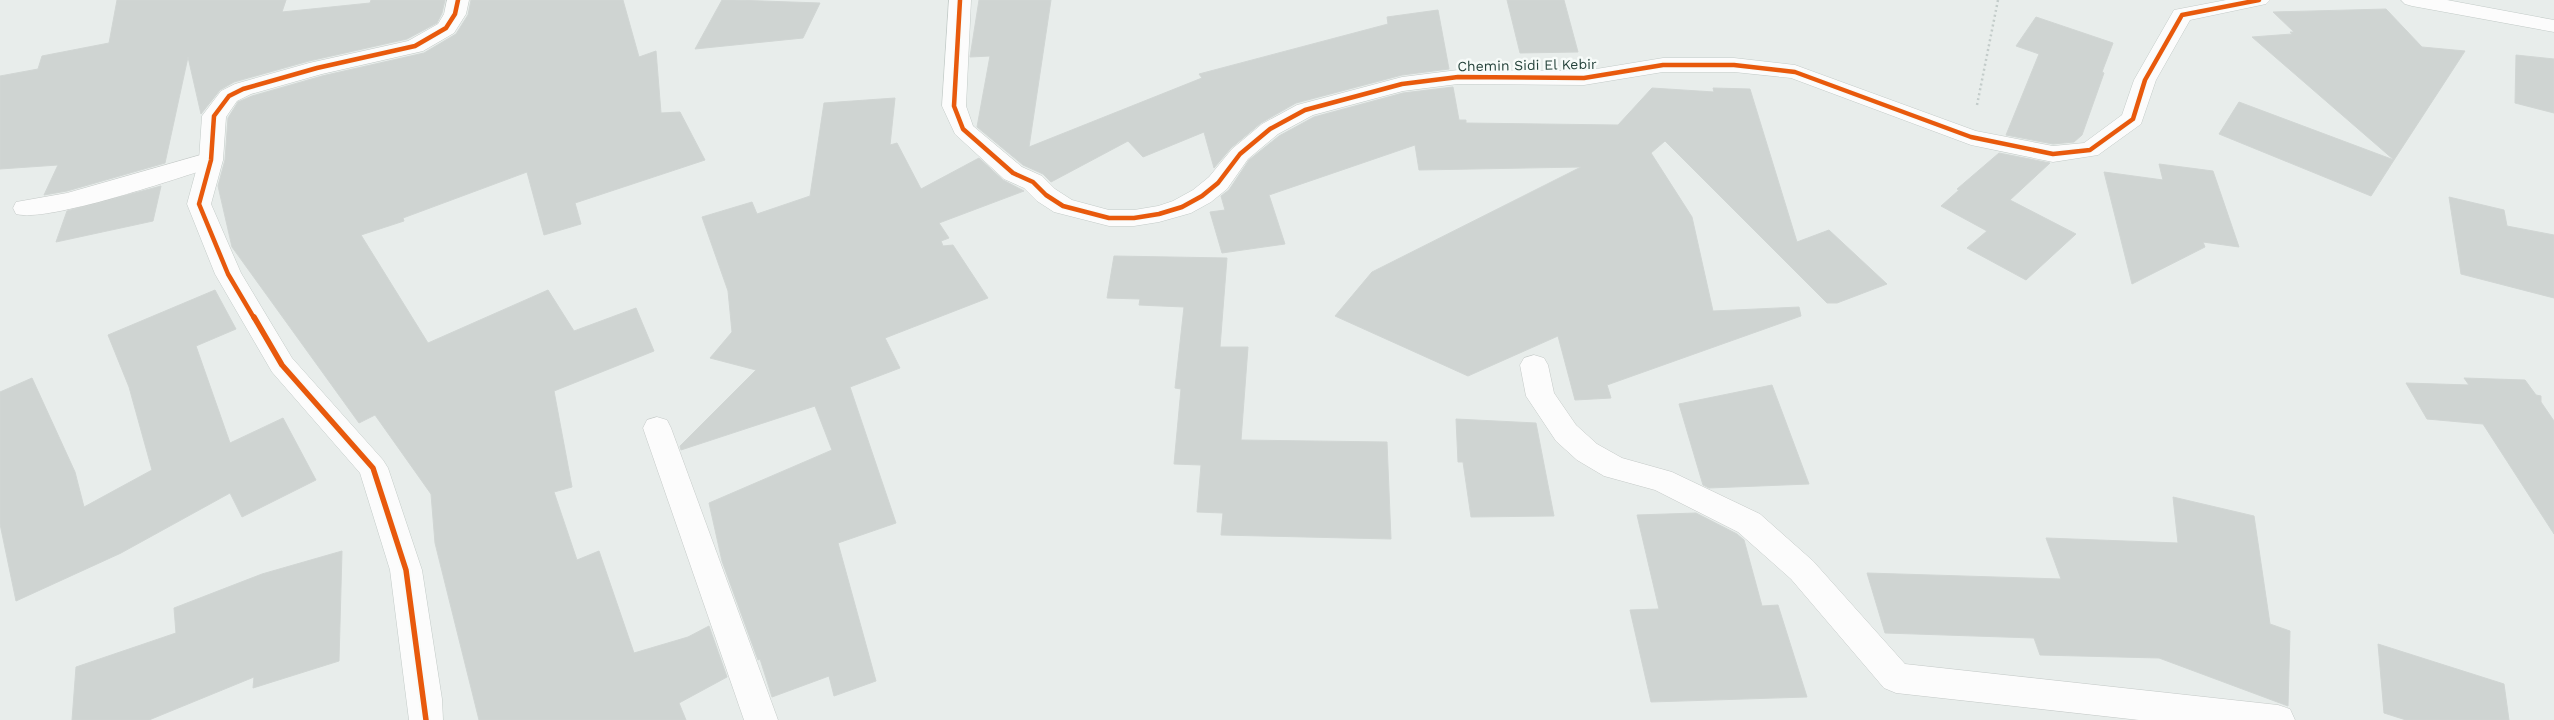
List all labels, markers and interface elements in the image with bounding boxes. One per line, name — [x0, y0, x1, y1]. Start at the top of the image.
street label: Chemin Sidi El Kebir — [1457, 56, 1597, 74]

